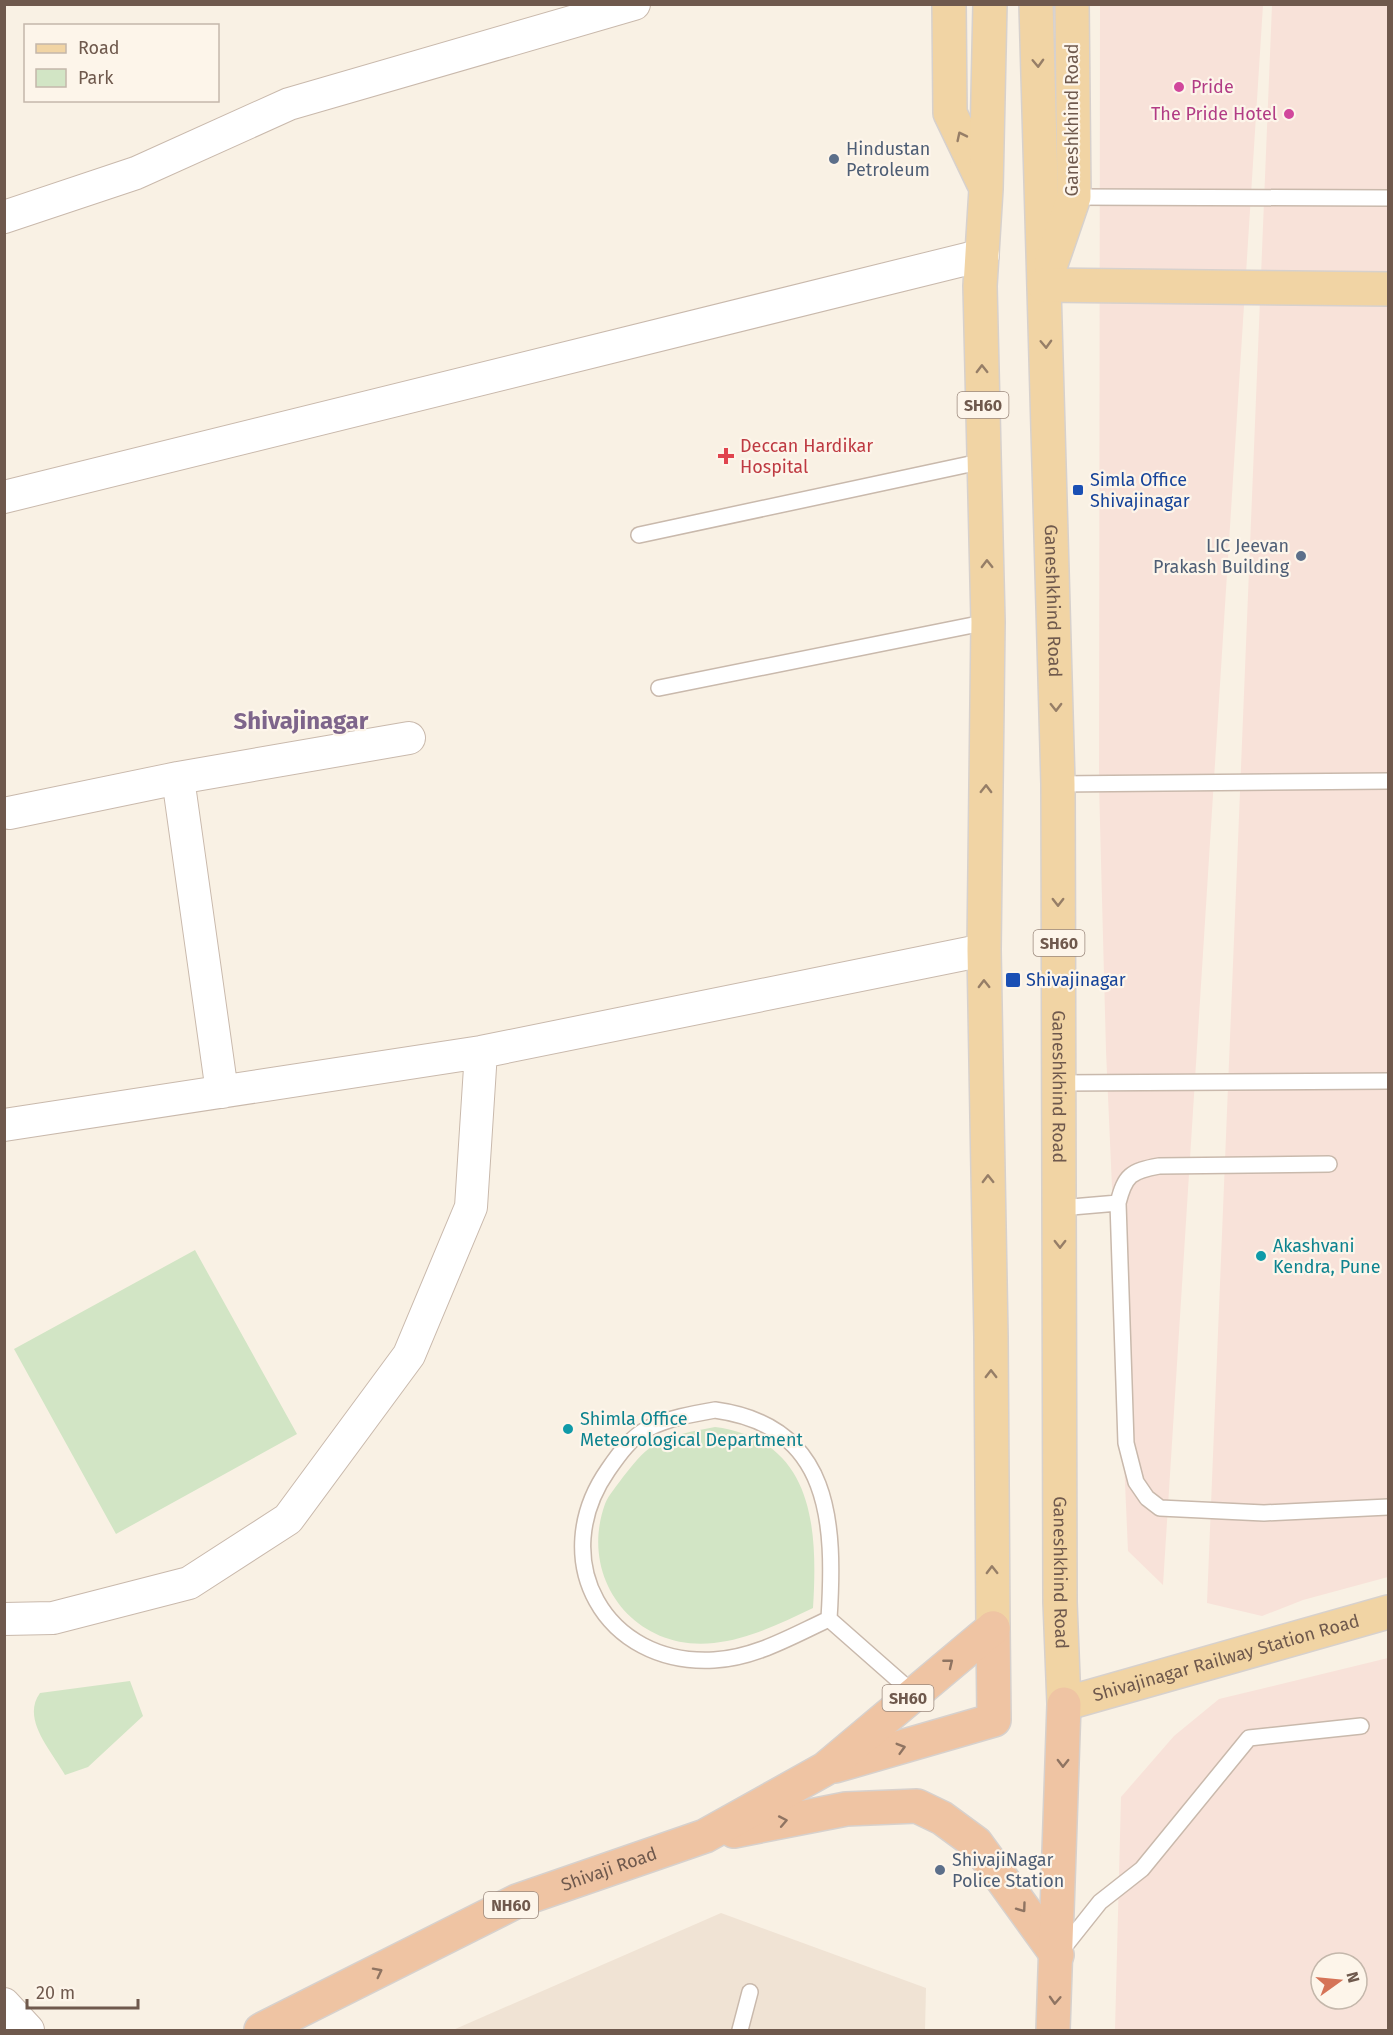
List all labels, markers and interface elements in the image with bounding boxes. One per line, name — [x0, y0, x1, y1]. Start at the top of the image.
legend — [24, 24, 219, 102]
text: Road — [78, 37, 120, 59]
street label: Ganeshkhind Road — [1061, 44, 1083, 196]
one-way arrow — [1032, 58, 1044, 67]
text: Park — [78, 67, 114, 89]
place label: Pride — [1191, 76, 1234, 98]
marker: Pride — [1172, 80, 1186, 94]
place label: The Pride Hotel — [1151, 103, 1277, 125]
marker: The Pride Hotel — [1282, 107, 1296, 121]
one-way arrow — [956, 131, 968, 142]
place label: Hindustan Petroleum — [846, 138, 930, 181]
marker: Hindustan Petroleum — [827, 152, 841, 166]
one-way arrow — [1040, 339, 1052, 348]
one-way arrow — [976, 364, 988, 373]
road number: SH60 — [958, 392, 1008, 418]
place label: Deccan Hardikar Hospital — [740, 435, 873, 478]
marker: Deccan Hardikar Hospital — [717, 447, 735, 465]
place label: Simla Office Shivajinagar — [1090, 469, 1190, 512]
marker: Simla Office Shivajinagar — [1071, 483, 1085, 497]
street label: Ganeshkhind Road — [1040, 524, 1066, 678]
place label: LIC Jeevan Prakash Building — [1153, 535, 1290, 578]
marker: LIC Jeevan Prakash Building — [1294, 549, 1308, 563]
one-way arrow — [980, 559, 993, 568]
one-way arrow — [1050, 702, 1062, 711]
district label: Shivajinagar — [234, 707, 369, 735]
one-way arrow — [980, 784, 992, 793]
one-way arrow — [1052, 897, 1065, 906]
road number: SH60 — [1034, 930, 1084, 956]
place label: Shivajinagar — [1026, 969, 1126, 991]
marker: Shivajinagar — [1004, 971, 1022, 989]
one-way arrow — [978, 979, 990, 988]
street label: Ganeshkhind Road — [1048, 1010, 1070, 1163]
one-way arrow — [982, 1174, 994, 1183]
place label: Akashvani Kendra, Pune — [1273, 1235, 1380, 1278]
one-way arrow — [1054, 1239, 1066, 1248]
marker: Akashvani Kendra, Pune — [1254, 1249, 1268, 1263]
one-way arrow — [985, 1369, 997, 1378]
place label: Shimla Office Meteorological Department — [580, 1408, 803, 1451]
marker: Shimla Office Meteorological Department — [561, 1422, 575, 1436]
street label: Ganeshkhind Road — [1049, 1496, 1073, 1650]
one-way arrow — [986, 1565, 998, 1574]
street label: Shivajinagar Railway Station Road — [1090, 1610, 1362, 1706]
one-way arrow — [942, 1660, 953, 1671]
road number: SH60 — [882, 1685, 934, 1711]
one-way arrow — [896, 1742, 906, 1755]
one-way arrow — [1057, 1758, 1069, 1767]
one-way arrow — [778, 1815, 788, 1828]
street label: Shivaji Road — [558, 1842, 660, 1896]
place label: ShivajiNagar Police Station — [952, 1849, 1064, 1892]
marker: ShivajiNagar Police Station — [933, 1863, 947, 1877]
road number: NH60 — [484, 1892, 538, 1918]
one-way arrow — [1015, 1901, 1026, 1912]
north arrow — [1309, 1951, 1369, 2011]
one-way arrow — [372, 1967, 383, 1979]
text: N — [1342, 1970, 1364, 1985]
scale bar — [27, 1972, 138, 2010]
text: 20 m — [36, 1982, 75, 2004]
one-way arrow — [1048, 1995, 1061, 2004]

